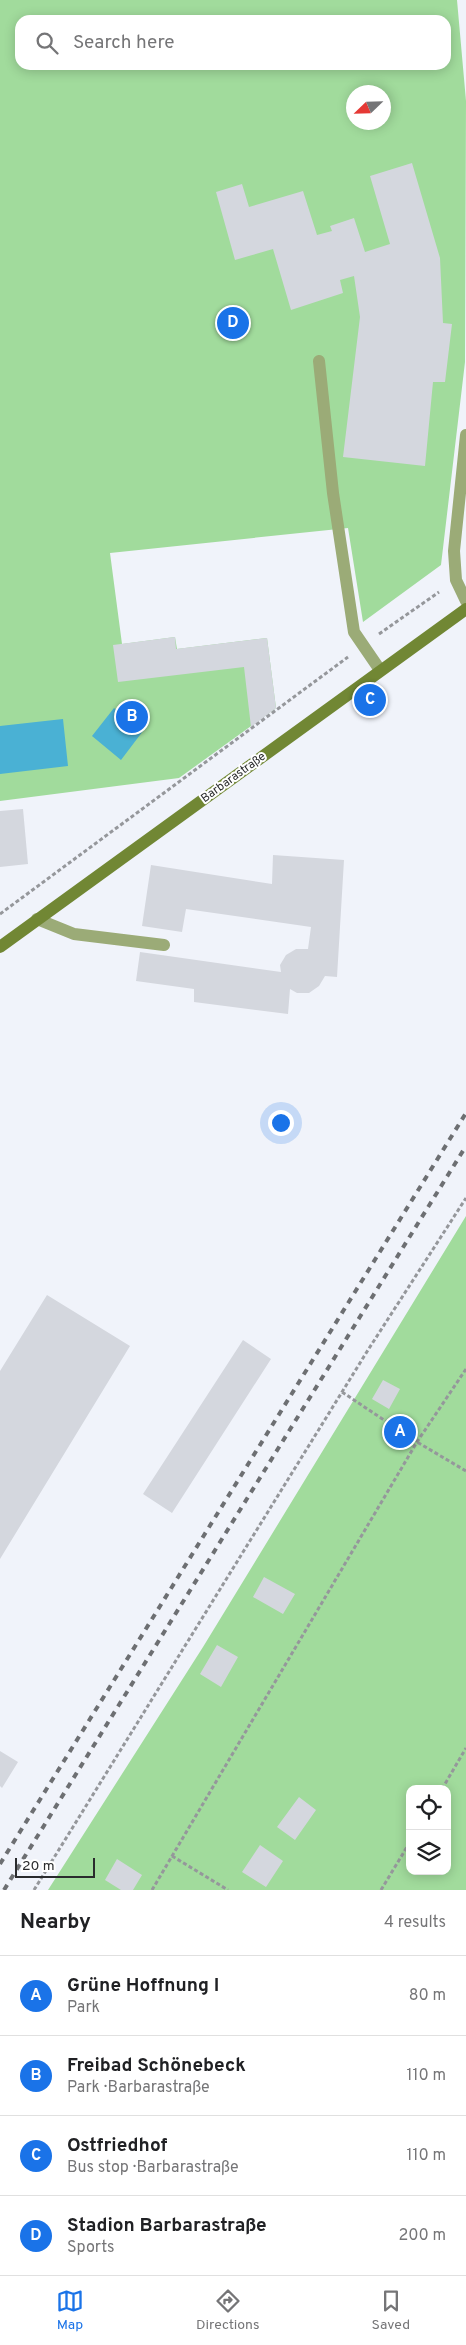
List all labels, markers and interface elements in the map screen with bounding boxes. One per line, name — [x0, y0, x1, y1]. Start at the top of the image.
search box — [15, 15, 451, 70]
icon: search — [33, 29, 61, 57]
text: Search here — [73, 31, 175, 55]
north arrow — [346, 85, 391, 130]
pin: D — [217, 304, 249, 342]
pin: C — [354, 681, 386, 719]
pin: B — [116, 698, 148, 736]
street label: Barbarastraße — [198, 749, 269, 807]
your location — [268, 1110, 294, 1136]
pin: A — [384, 1413, 416, 1451]
map controls — [406, 1785, 451, 1875]
button: locate — [406, 1785, 451, 1830]
button: layers — [406, 1830, 451, 1875]
scale bar — [15, 1855, 95, 1878]
text: 20 m — [22, 1858, 55, 1875]
text: Nearby — [20, 1909, 91, 1936]
text: 4 results — [384, 1913, 446, 1933]
text: Grüne Hoffnung I — [67, 1974, 219, 1998]
text: A — [30, 1986, 42, 2006]
text: 80 m — [409, 1986, 446, 2006]
text: Park — [67, 1998, 100, 2018]
text: Freibad Schönebeck — [67, 2054, 246, 2078]
text: B — [30, 2066, 42, 2086]
text: 110 m — [406, 2066, 446, 2086]
text: Park · Barbarastraße — [67, 2078, 210, 2098]
text: Ostfriedhof — [67, 2134, 167, 2158]
text: C — [31, 2146, 41, 2166]
text: 110 m — [406, 2146, 446, 2166]
text: Bus stop · Barbarastraße — [67, 2158, 239, 2178]
text: Stadion Barbarastraße — [67, 2214, 267, 2238]
text: D — [30, 2226, 42, 2246]
text: 200 m — [398, 2226, 446, 2246]
text: Sports — [67, 2238, 115, 2258]
tab: Map — [56, 2287, 84, 2334]
tab: Directions — [196, 2287, 260, 2334]
tab: Saved — [372, 2287, 410, 2334]

